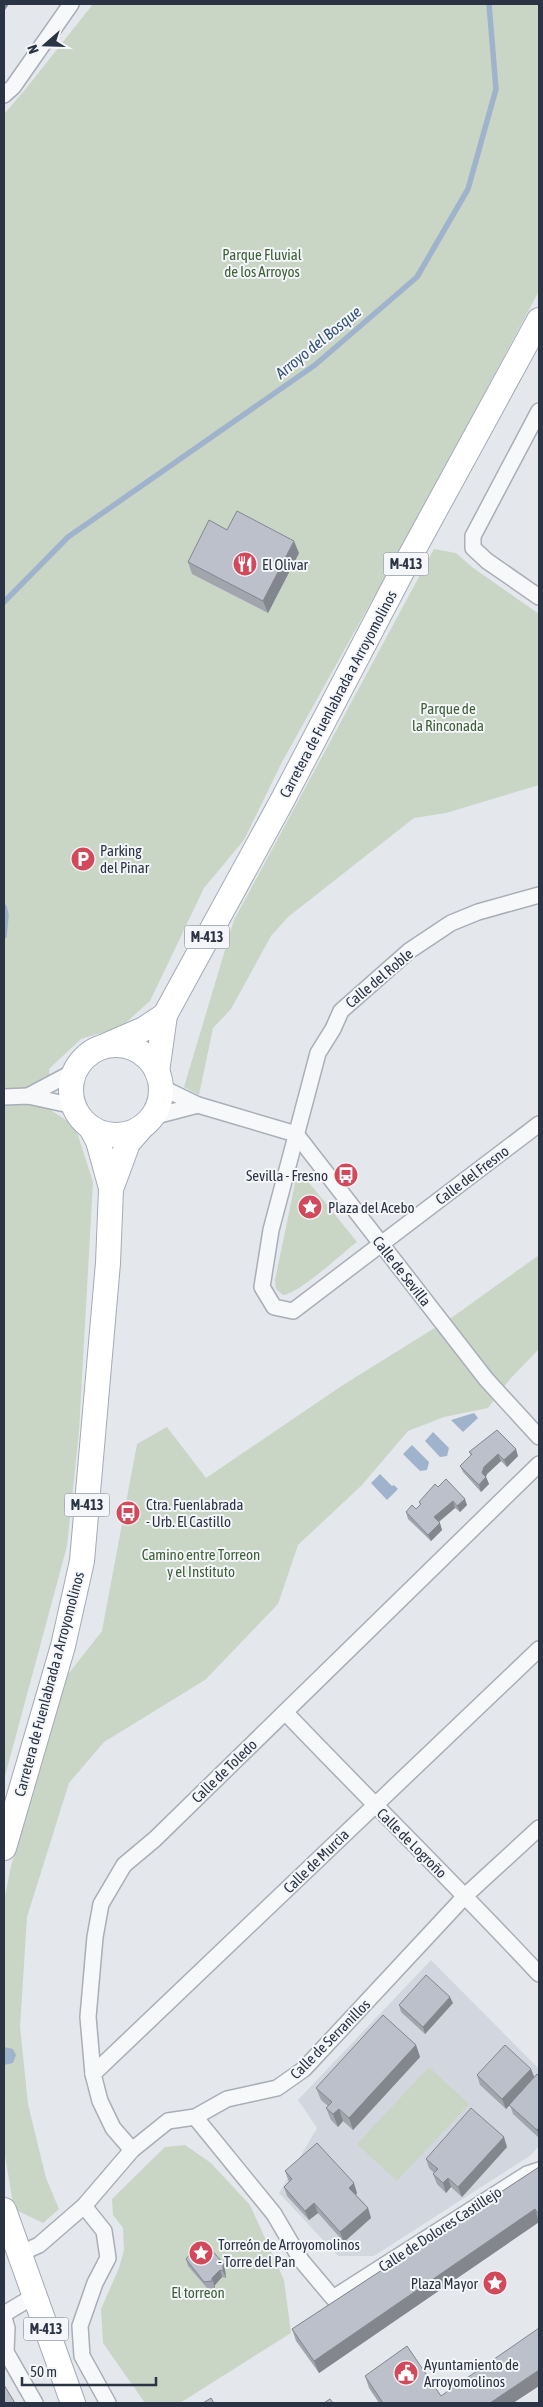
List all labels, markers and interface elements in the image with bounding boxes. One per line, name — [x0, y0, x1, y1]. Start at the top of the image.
north arrow — [20, 20, 70, 70]
text: N — [24, 43, 42, 56]
park label: Parque Fluvial de los Arroyos — [222, 246, 302, 280]
water label: Arroyo del Bosque — [271, 302, 365, 383]
restaurant icon: El Olivar — [232, 551, 258, 577]
road number: M-413 — [384, 552, 428, 576]
place label: El Olivar — [262, 556, 309, 573]
street label: Carretera de Fuenlabrada a Arroyomolinos — [276, 588, 400, 800]
park label: Parque de la Rinconada — [412, 700, 484, 734]
place label: Parking del Pinar — [100, 842, 150, 876]
parking icon: Parking del Pinar — [70, 846, 96, 872]
road number: M-413 — [184, 926, 230, 949]
street label: Calle del Roble — [342, 945, 416, 1011]
street label: Calle del Fresno — [432, 1142, 512, 1208]
bus stop icon: Sevilla - Fresno — [333, 1162, 359, 1188]
place label: Sevilla - Fresno — [246, 1167, 328, 1184]
place icon: Plaza del Acebo — [297, 1194, 323, 1220]
place label: Plaza del Acebo — [328, 1199, 415, 1216]
street label: Calle de Sevilla — [369, 1233, 435, 1309]
road number: M-413 — [64, 1494, 110, 1516]
place label: Ctra. Fuenlabrada - Urb. El Castillo — [146, 1496, 243, 1530]
bus stop icon: Ctra. Fuenlabrada - Urb. El Castillo — [115, 1500, 141, 1526]
park label: Camino entre Torreon y el Instituto — [142, 1546, 260, 1580]
street label: Carretera de Fuenlabrada a Arroyomolinos — [11, 1570, 87, 1798]
street label: Calle de Toledo — [188, 1736, 260, 1806]
street label: Calle de Logroño — [374, 1805, 450, 1881]
street label: Calle de Murcia — [280, 1826, 352, 1896]
street label: Calle de Serranillos — [287, 1996, 373, 2082]
street label: Calle de Dolores Castillejo — [375, 2183, 505, 2275]
place label: Torreón de Arroyomolinos - Torre del Pan — [218, 2236, 360, 2270]
place icon: Torreón de Arroyomolinos - Torre del Pan — [188, 2240, 214, 2266]
place icon: Plaza Mayor — [482, 2270, 508, 2296]
place label: Plaza Mayor — [411, 2275, 479, 2292]
park label: El torreon — [171, 2284, 225, 2301]
road number: M-413 — [23, 2318, 68, 2340]
scale bar — [22, 2354, 156, 2386]
place label: Ayuntamiento de Arroyomolinos — [424, 2356, 519, 2390]
public building icon: Ayuntamiento de Arroyomolinos — [393, 2360, 419, 2386]
text: 50 m — [30, 2363, 57, 2380]

